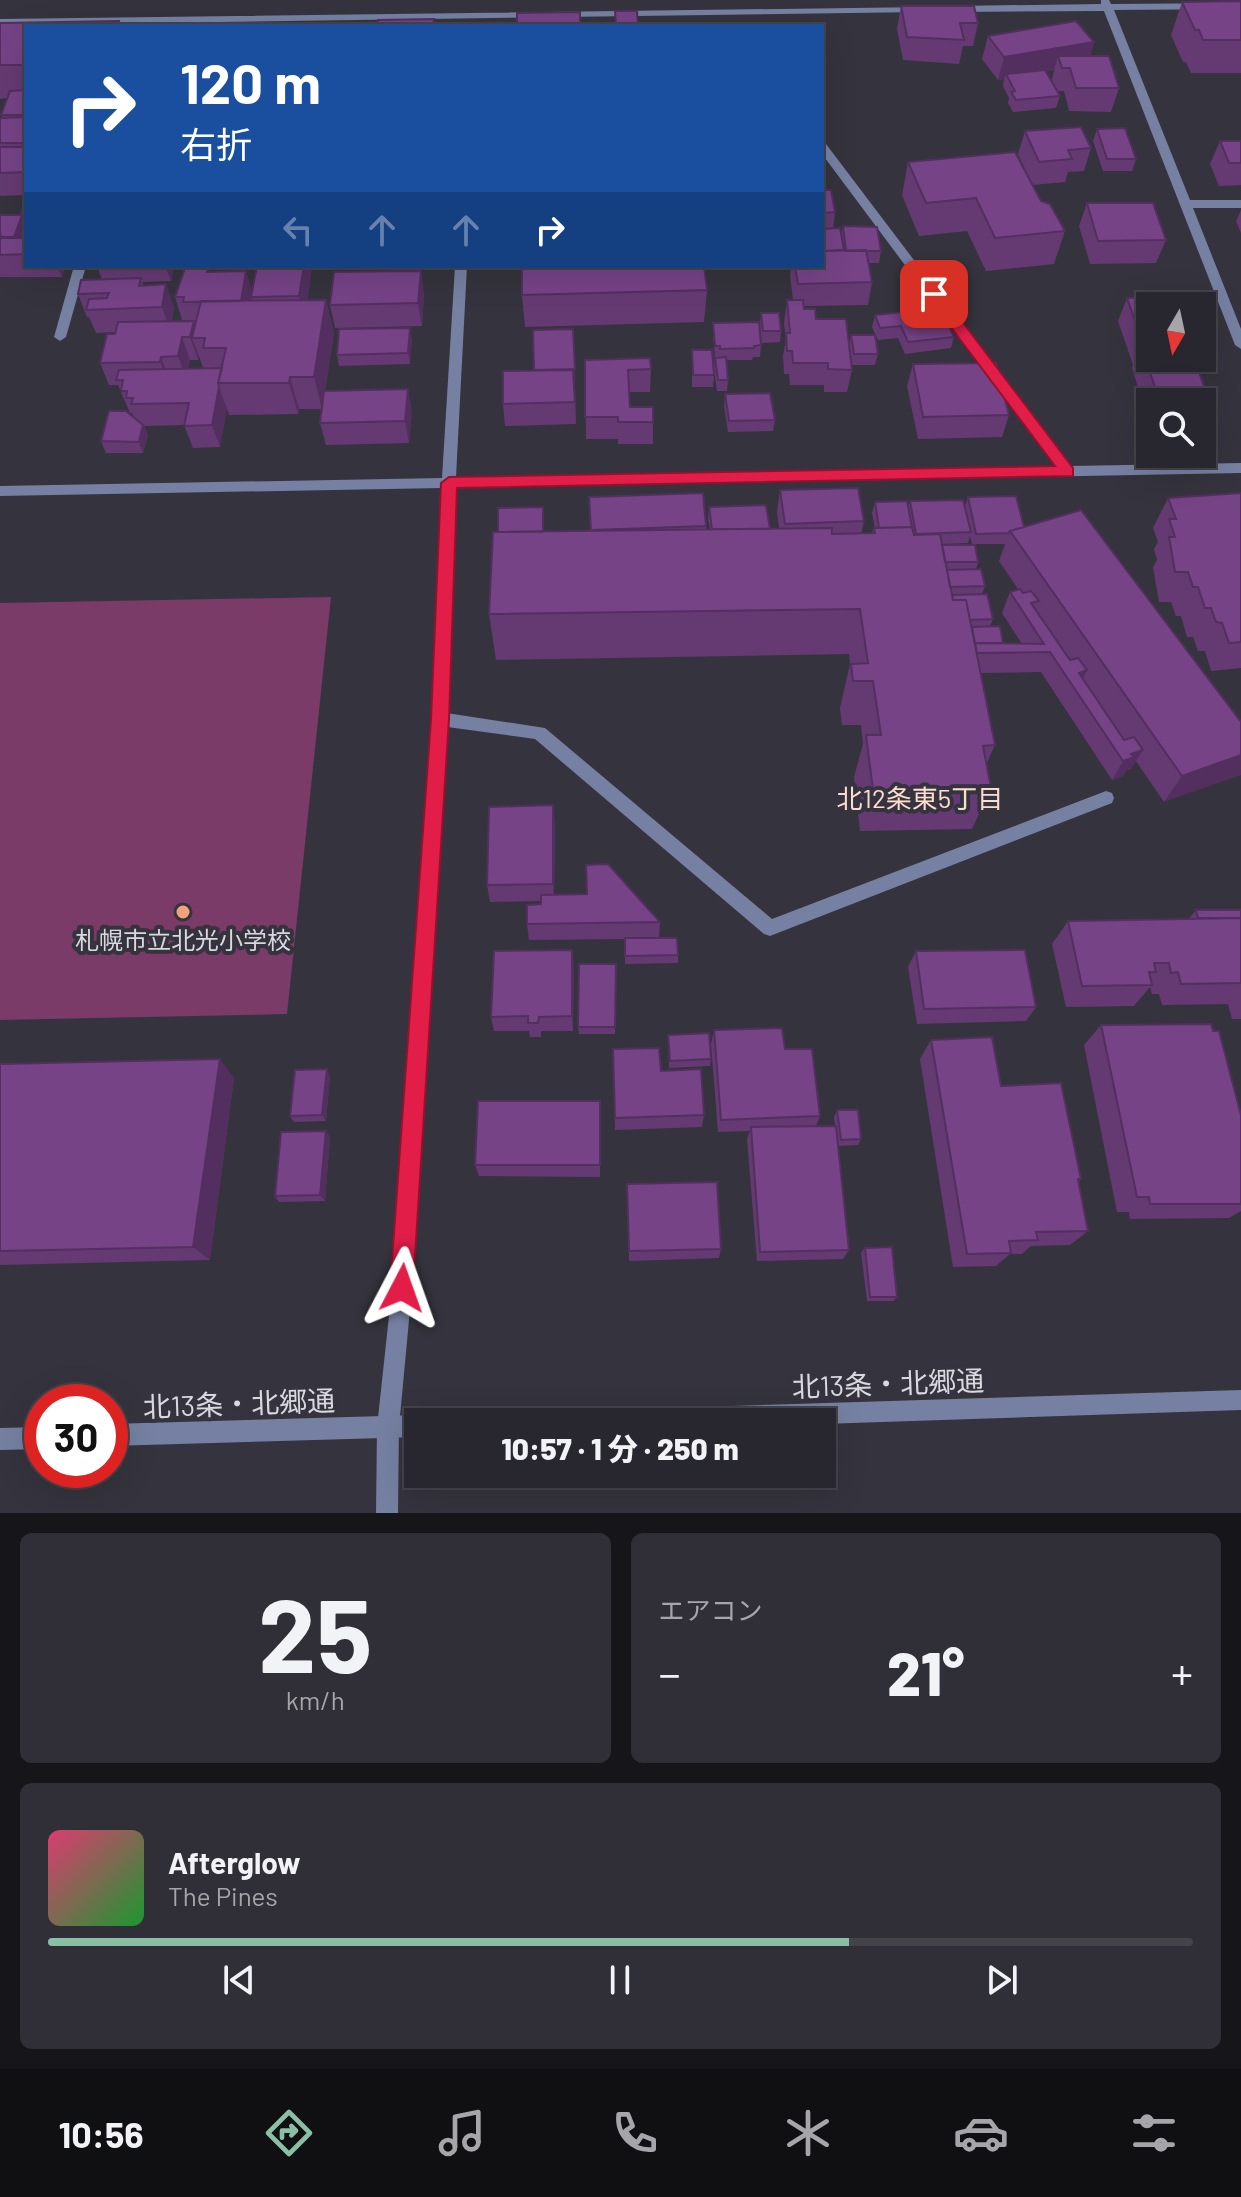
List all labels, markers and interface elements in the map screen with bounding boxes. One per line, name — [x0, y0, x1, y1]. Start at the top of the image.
text: 120 m — [180, 48, 321, 115]
icon: right — [48, 56, 152, 160]
text: 右折 — [180, 122, 252, 165]
icon: left — [276, 208, 320, 252]
icon: ahead — [360, 208, 404, 252]
icon: ahead — [444, 208, 488, 252]
icon: right — [528, 208, 572, 252]
pin — [900, 260, 968, 328]
icon: arrive — [912, 272, 956, 316]
north arrow — [1136, 292, 1216, 372]
map controls — [1136, 292, 1216, 468]
button: search — [1136, 388, 1216, 468]
district label: 北12条東5丁目 — [837, 782, 1003, 813]
marker: 札幌市立北光小学校 — [174, 903, 192, 921]
place label: 札幌市立北光小学校 — [75, 925, 291, 954]
position arrow — [360, 1246, 444, 1330]
street label: 北13条・北郷通 — [791, 1363, 985, 1403]
street label: 北13条・北郷通 — [142, 1383, 336, 1423]
speed limit sign: 30 — [24, 1384, 128, 1488]
text: 10:57 · 1 分 · 250 m — [501, 1430, 739, 1466]
text: 25 — [258, 1569, 372, 1694]
text: エアコン — [659, 1594, 763, 1625]
text: 21° — [887, 1636, 965, 1708]
text: − — [659, 1646, 681, 1699]
text: + — [1171, 1646, 1193, 1699]
text: km/h — [286, 1684, 345, 1715]
text: Afterglow — [168, 1844, 301, 1880]
text: The Pines — [168, 1880, 278, 1911]
icon: previous — [217, 1958, 261, 2002]
icon: pause — [598, 1958, 642, 2002]
icon: next — [980, 1958, 1024, 2002]
icon: directions — [261, 2105, 317, 2161]
icon: music — [434, 2105, 490, 2161]
icon: phone — [607, 2105, 663, 2161]
icon: climate — [780, 2105, 836, 2161]
icon: car — [953, 2105, 1009, 2161]
icon: filters — [1126, 2105, 1182, 2161]
text: 10:56 — [59, 2112, 144, 2155]

